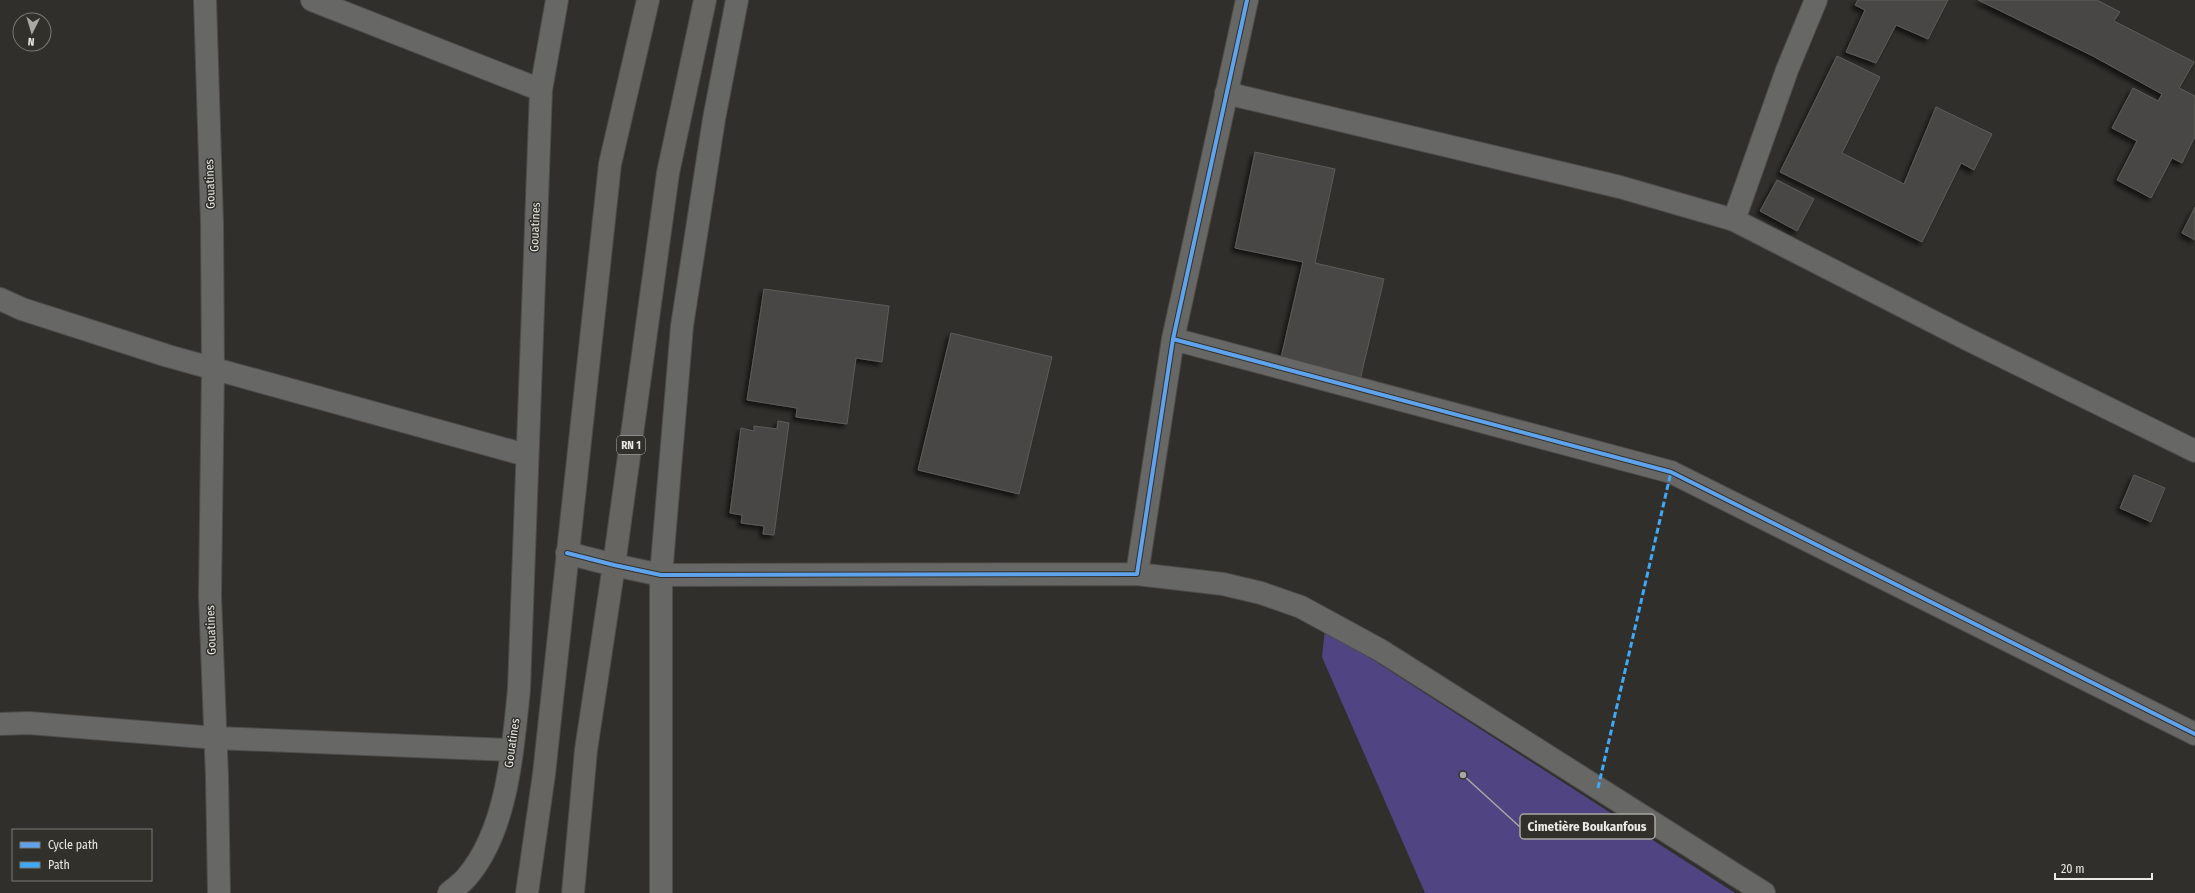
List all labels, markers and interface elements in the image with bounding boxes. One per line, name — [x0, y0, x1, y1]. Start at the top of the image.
north arrow — [12, 12, 52, 52]
text: N — [27, 35, 35, 48]
street label: Gouatines — [202, 159, 218, 209]
street label: Gouatines — [527, 202, 543, 252]
road number: RN 1 — [617, 436, 645, 454]
street label: Gouatines — [203, 605, 219, 655]
street label: Gouatines — [502, 717, 522, 769]
callout: Cimetière Boukanfous — [1520, 814, 1655, 839]
text: Cimetière Boukanfous — [1527, 819, 1647, 834]
legend — [12, 829, 152, 881]
text: Cycle path — [48, 838, 98, 852]
scale bar — [2055, 855, 2152, 881]
text: Path — [48, 858, 70, 872]
text: 20 m — [2061, 862, 2085, 876]

